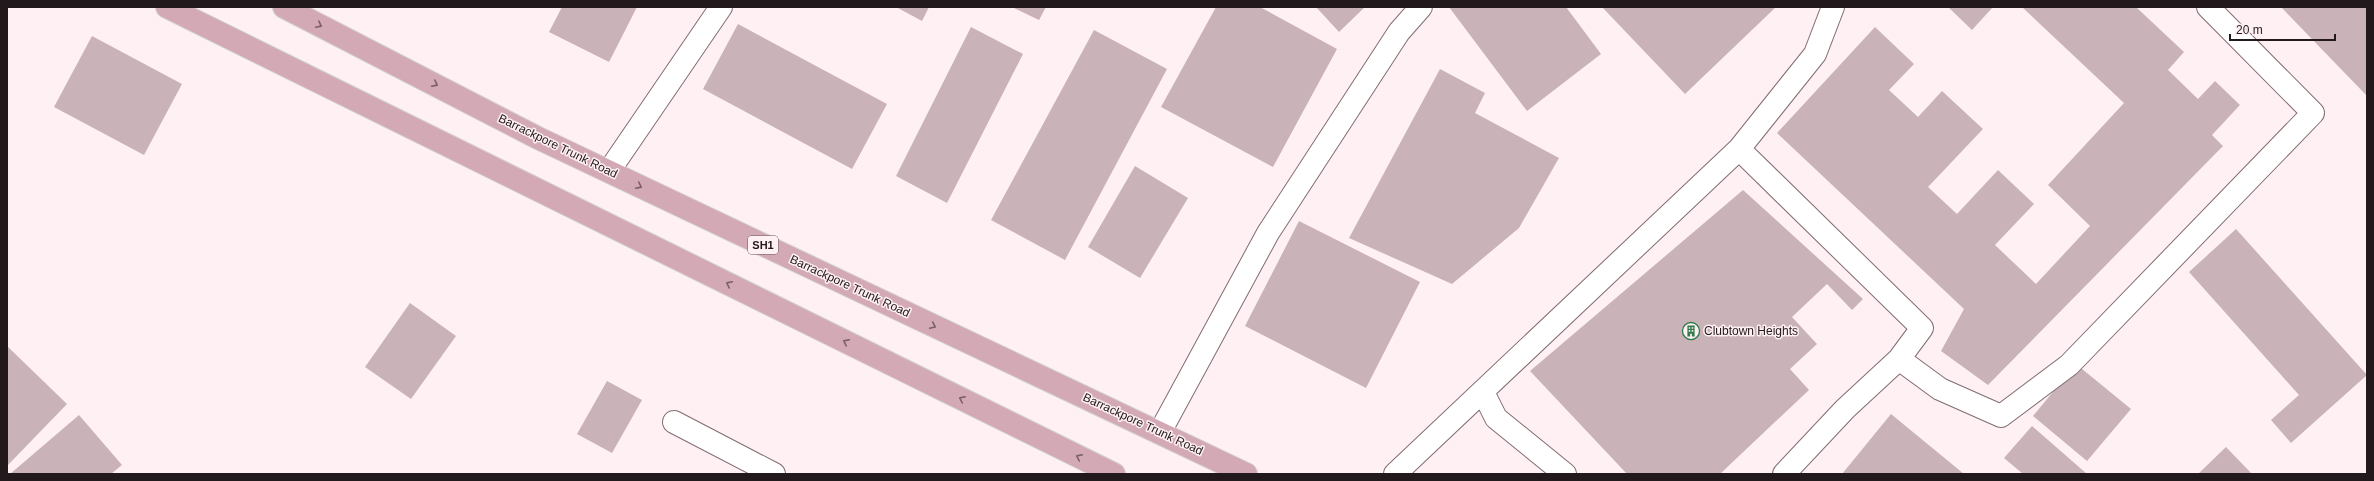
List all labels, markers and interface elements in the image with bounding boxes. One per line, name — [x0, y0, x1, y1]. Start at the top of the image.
scale bar — [2230, 16, 2335, 42]
one-way arrow — [315, 20, 322, 28]
text: 20 m — [2236, 23, 2263, 37]
one-way arrow — [430, 79, 438, 87]
street label: Barrackpore Trunk Road — [496, 111, 620, 181]
one-way arrow — [635, 181, 642, 189]
road number: SH1 — [748, 236, 778, 254]
street label: Barrackpore Trunk Road — [788, 252, 912, 320]
one-way arrow — [726, 281, 733, 289]
one-way arrow — [929, 321, 936, 329]
building icon: Clubtown Heights — [1681, 321, 1701, 341]
place label: Clubtown Heights — [1704, 324, 1798, 338]
one-way arrow — [842, 339, 850, 347]
street label: Barrackpore Trunk Road — [1081, 390, 1205, 458]
one-way arrow — [959, 396, 967, 404]
one-way arrow — [1076, 454, 1083, 462]

